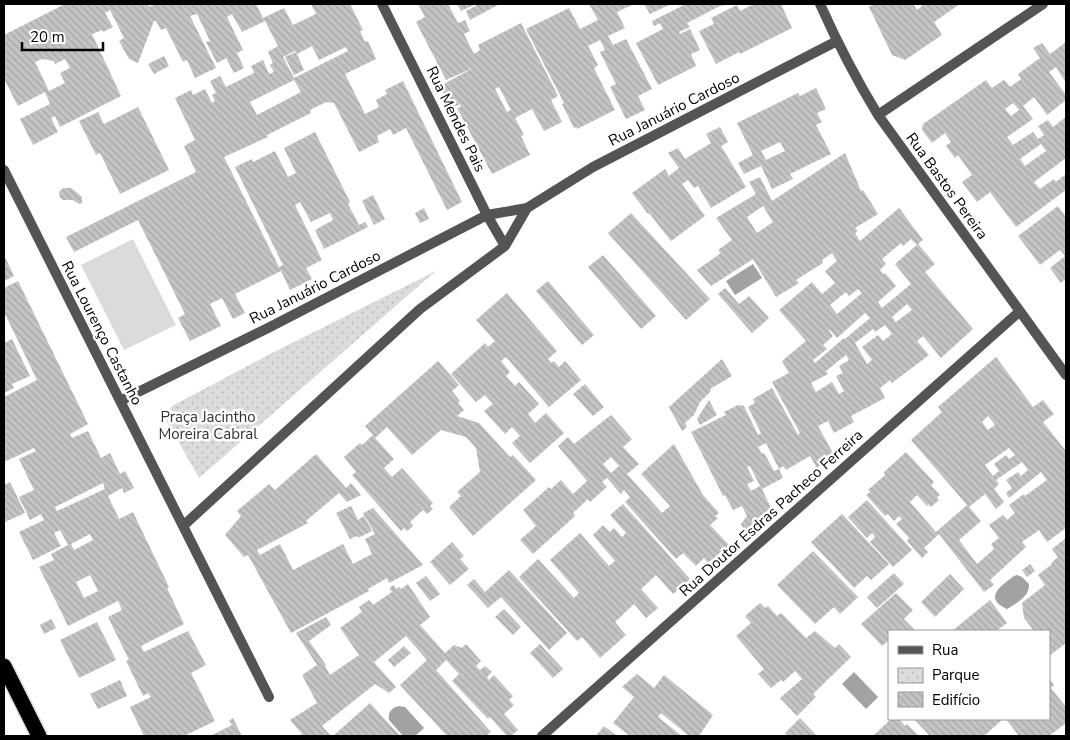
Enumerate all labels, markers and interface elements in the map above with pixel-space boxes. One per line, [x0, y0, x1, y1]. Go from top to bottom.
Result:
scale bar [22, 20, 104, 52]
text: 20 m [30, 27, 65, 47]
street label: Rua Mendes Pais [422, 63, 490, 175]
street label: Rua Januário Cardoso [605, 67, 743, 151]
street label: Rua Bastos Pereira [902, 129, 992, 243]
street label: Rua Januário Cardoso [246, 245, 384, 329]
street label: Rua Lourenço Castanho [57, 257, 147, 409]
park label: Praça Jacintho Moreira Cabral [158, 407, 258, 444]
street label: Rua Doutor Esdras Pacheco Ferreira [675, 425, 867, 601]
legend [888, 630, 1050, 720]
text: Rua [932, 640, 958, 660]
text: Parque [932, 665, 980, 685]
text: Edifício [932, 690, 980, 710]

